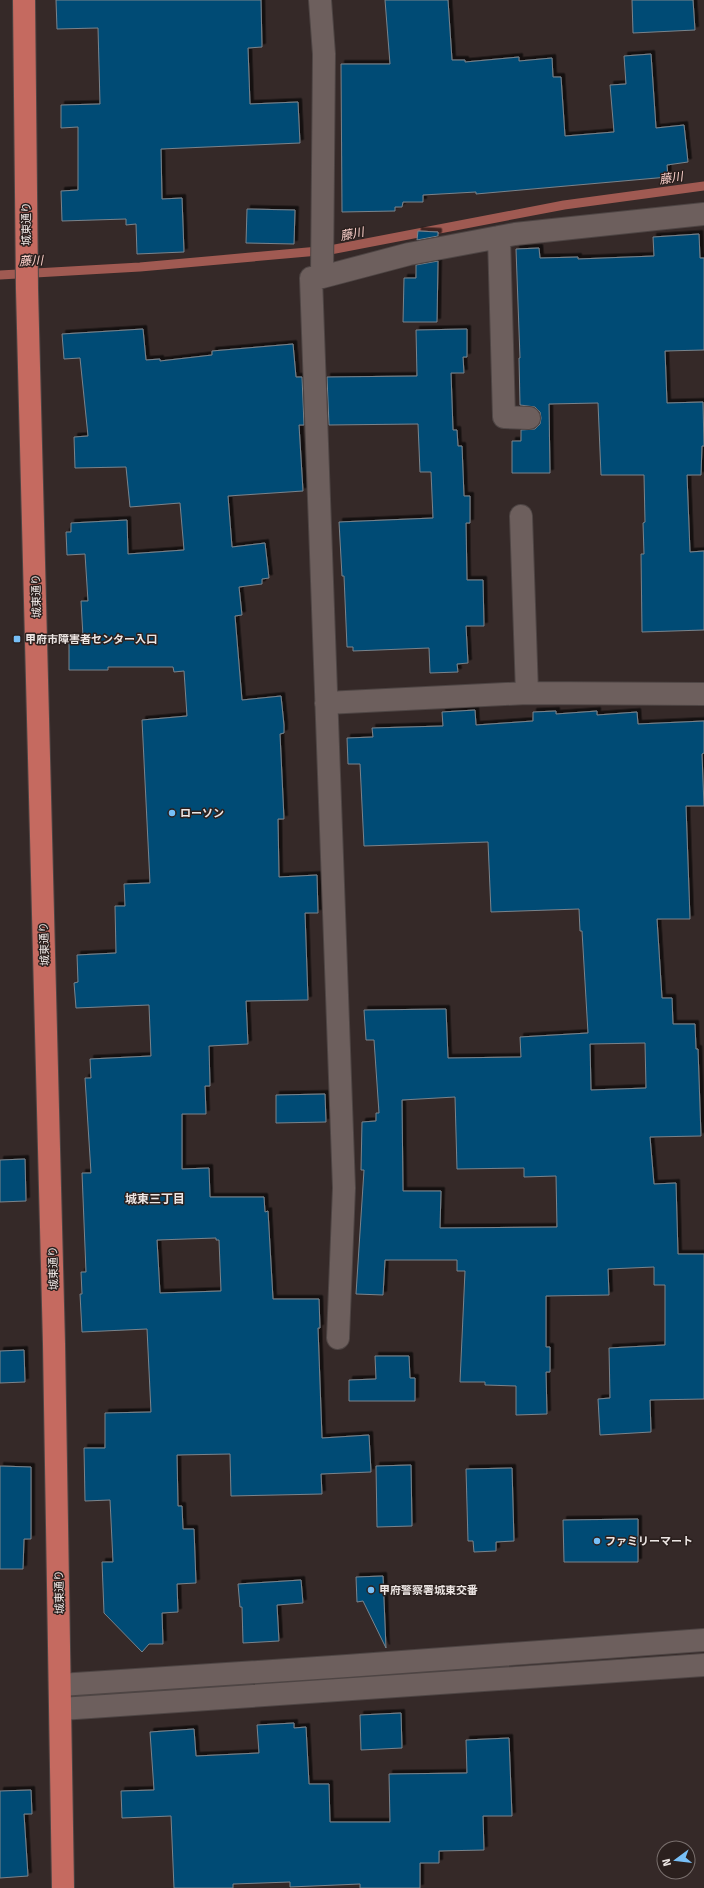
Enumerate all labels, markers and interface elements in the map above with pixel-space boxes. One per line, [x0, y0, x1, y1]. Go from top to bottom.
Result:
water label: 藤川 [658, 169, 686, 187]
street label: 城東通り [20, 202, 33, 246]
water label: 藤川 [339, 224, 367, 243]
water label: 藤川 [19, 253, 45, 269]
street label: 城東通り [30, 574, 43, 618]
place label: 甲府市障害者センター入口 [25, 633, 157, 646]
marker: 甲府市障害者センター入口 [12, 634, 22, 644]
place label: ローソン [180, 807, 224, 820]
marker: ローソン [167, 808, 177, 818]
street label: 城東通り [37, 922, 52, 966]
district label: 城東三丁目 [125, 1192, 185, 1206]
street label: 城東通り [47, 1246, 60, 1290]
place label: ファミリーマート [605, 1535, 693, 1548]
marker: ファミリーマート [592, 1536, 602, 1546]
street label: 城東通り [53, 1570, 66, 1614]
place label: 甲府警察署城東交番 [379, 1584, 478, 1597]
marker: 甲府警察署城東交番 [366, 1585, 376, 1595]
north arrow [656, 1840, 696, 1880]
text: N [660, 1857, 674, 1868]

